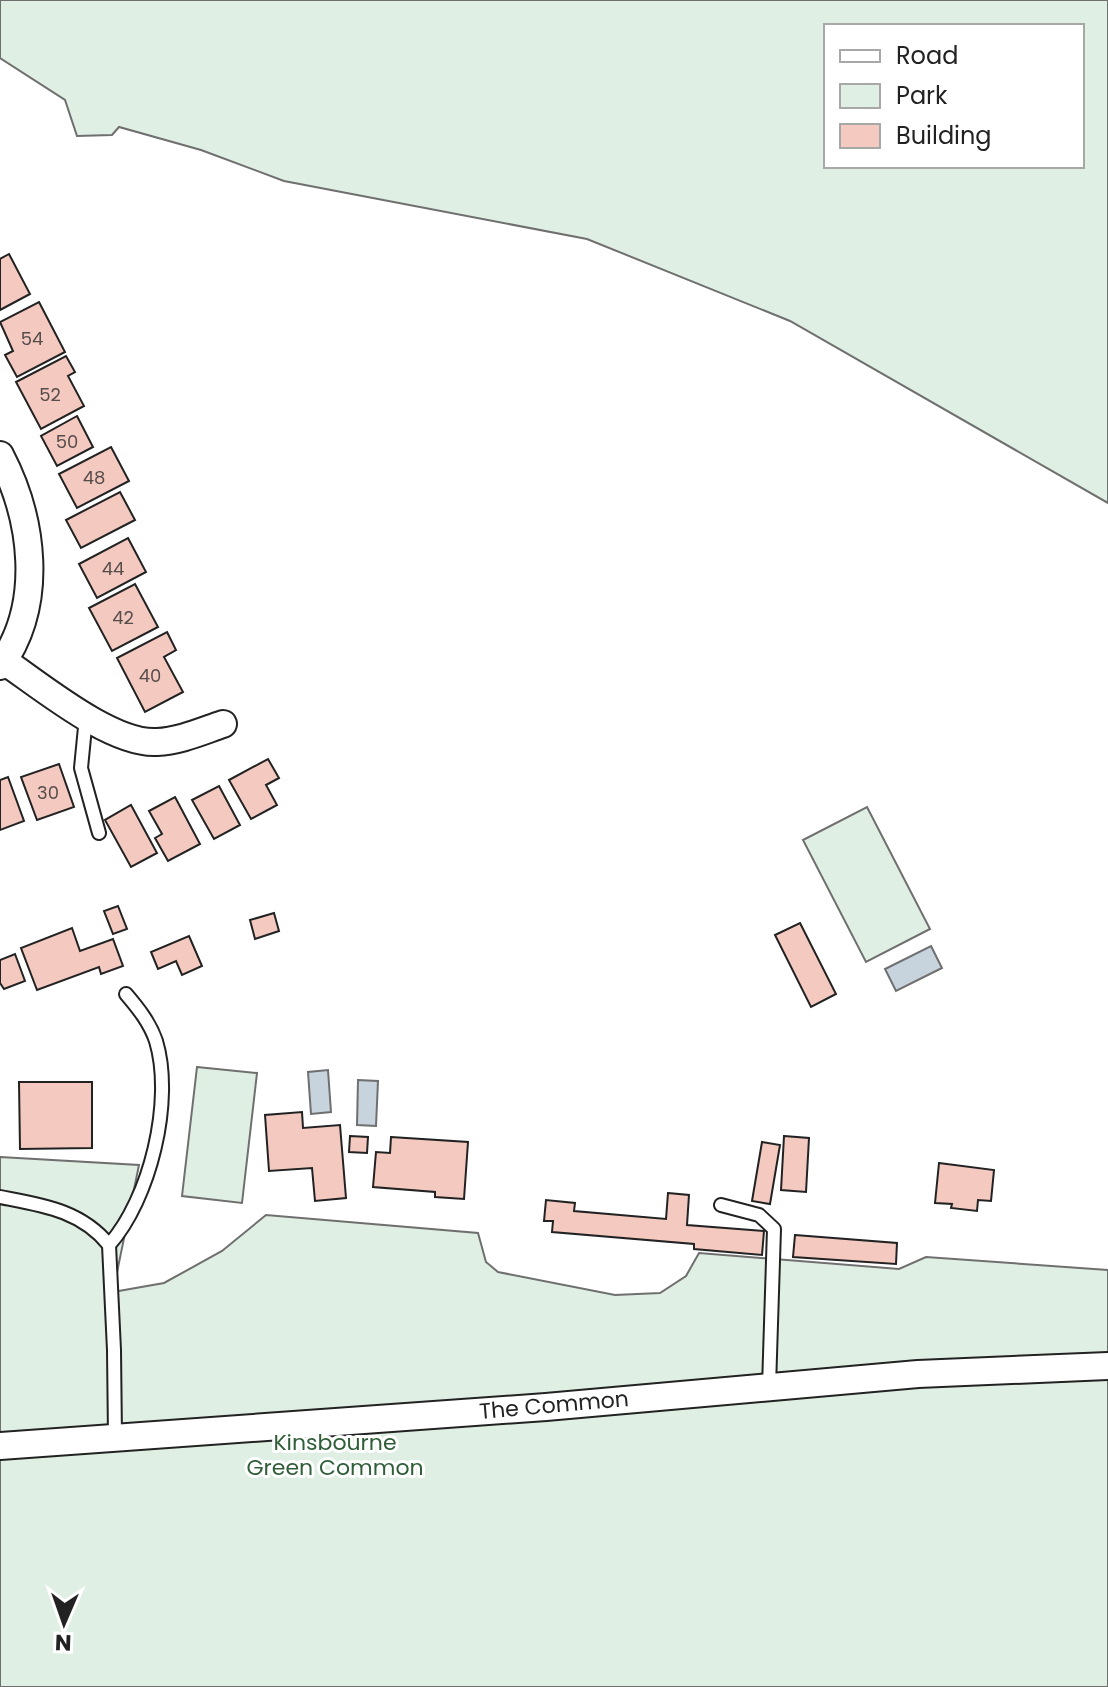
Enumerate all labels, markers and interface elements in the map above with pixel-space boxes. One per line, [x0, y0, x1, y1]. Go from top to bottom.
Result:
legend [824, 24, 1084, 168]
text: Road [896, 39, 958, 72]
text: Park [896, 79, 948, 112]
text: Building [896, 119, 992, 152]
house number: 54 [21, 326, 43, 351]
house number: 52 [39, 382, 61, 407]
house number: 50 [56, 429, 78, 454]
house number: 48 [83, 465, 105, 490]
house number: 44 [102, 556, 124, 581]
house number: 42 [112, 605, 134, 630]
house number: 40 [139, 663, 161, 688]
house number: 30 [37, 780, 59, 805]
street label: The Common [478, 1383, 630, 1427]
park label: Kinsbourne Green Common [246, 1427, 424, 1483]
north arrow [24, 1583, 104, 1663]
text: N [55, 1627, 72, 1658]

